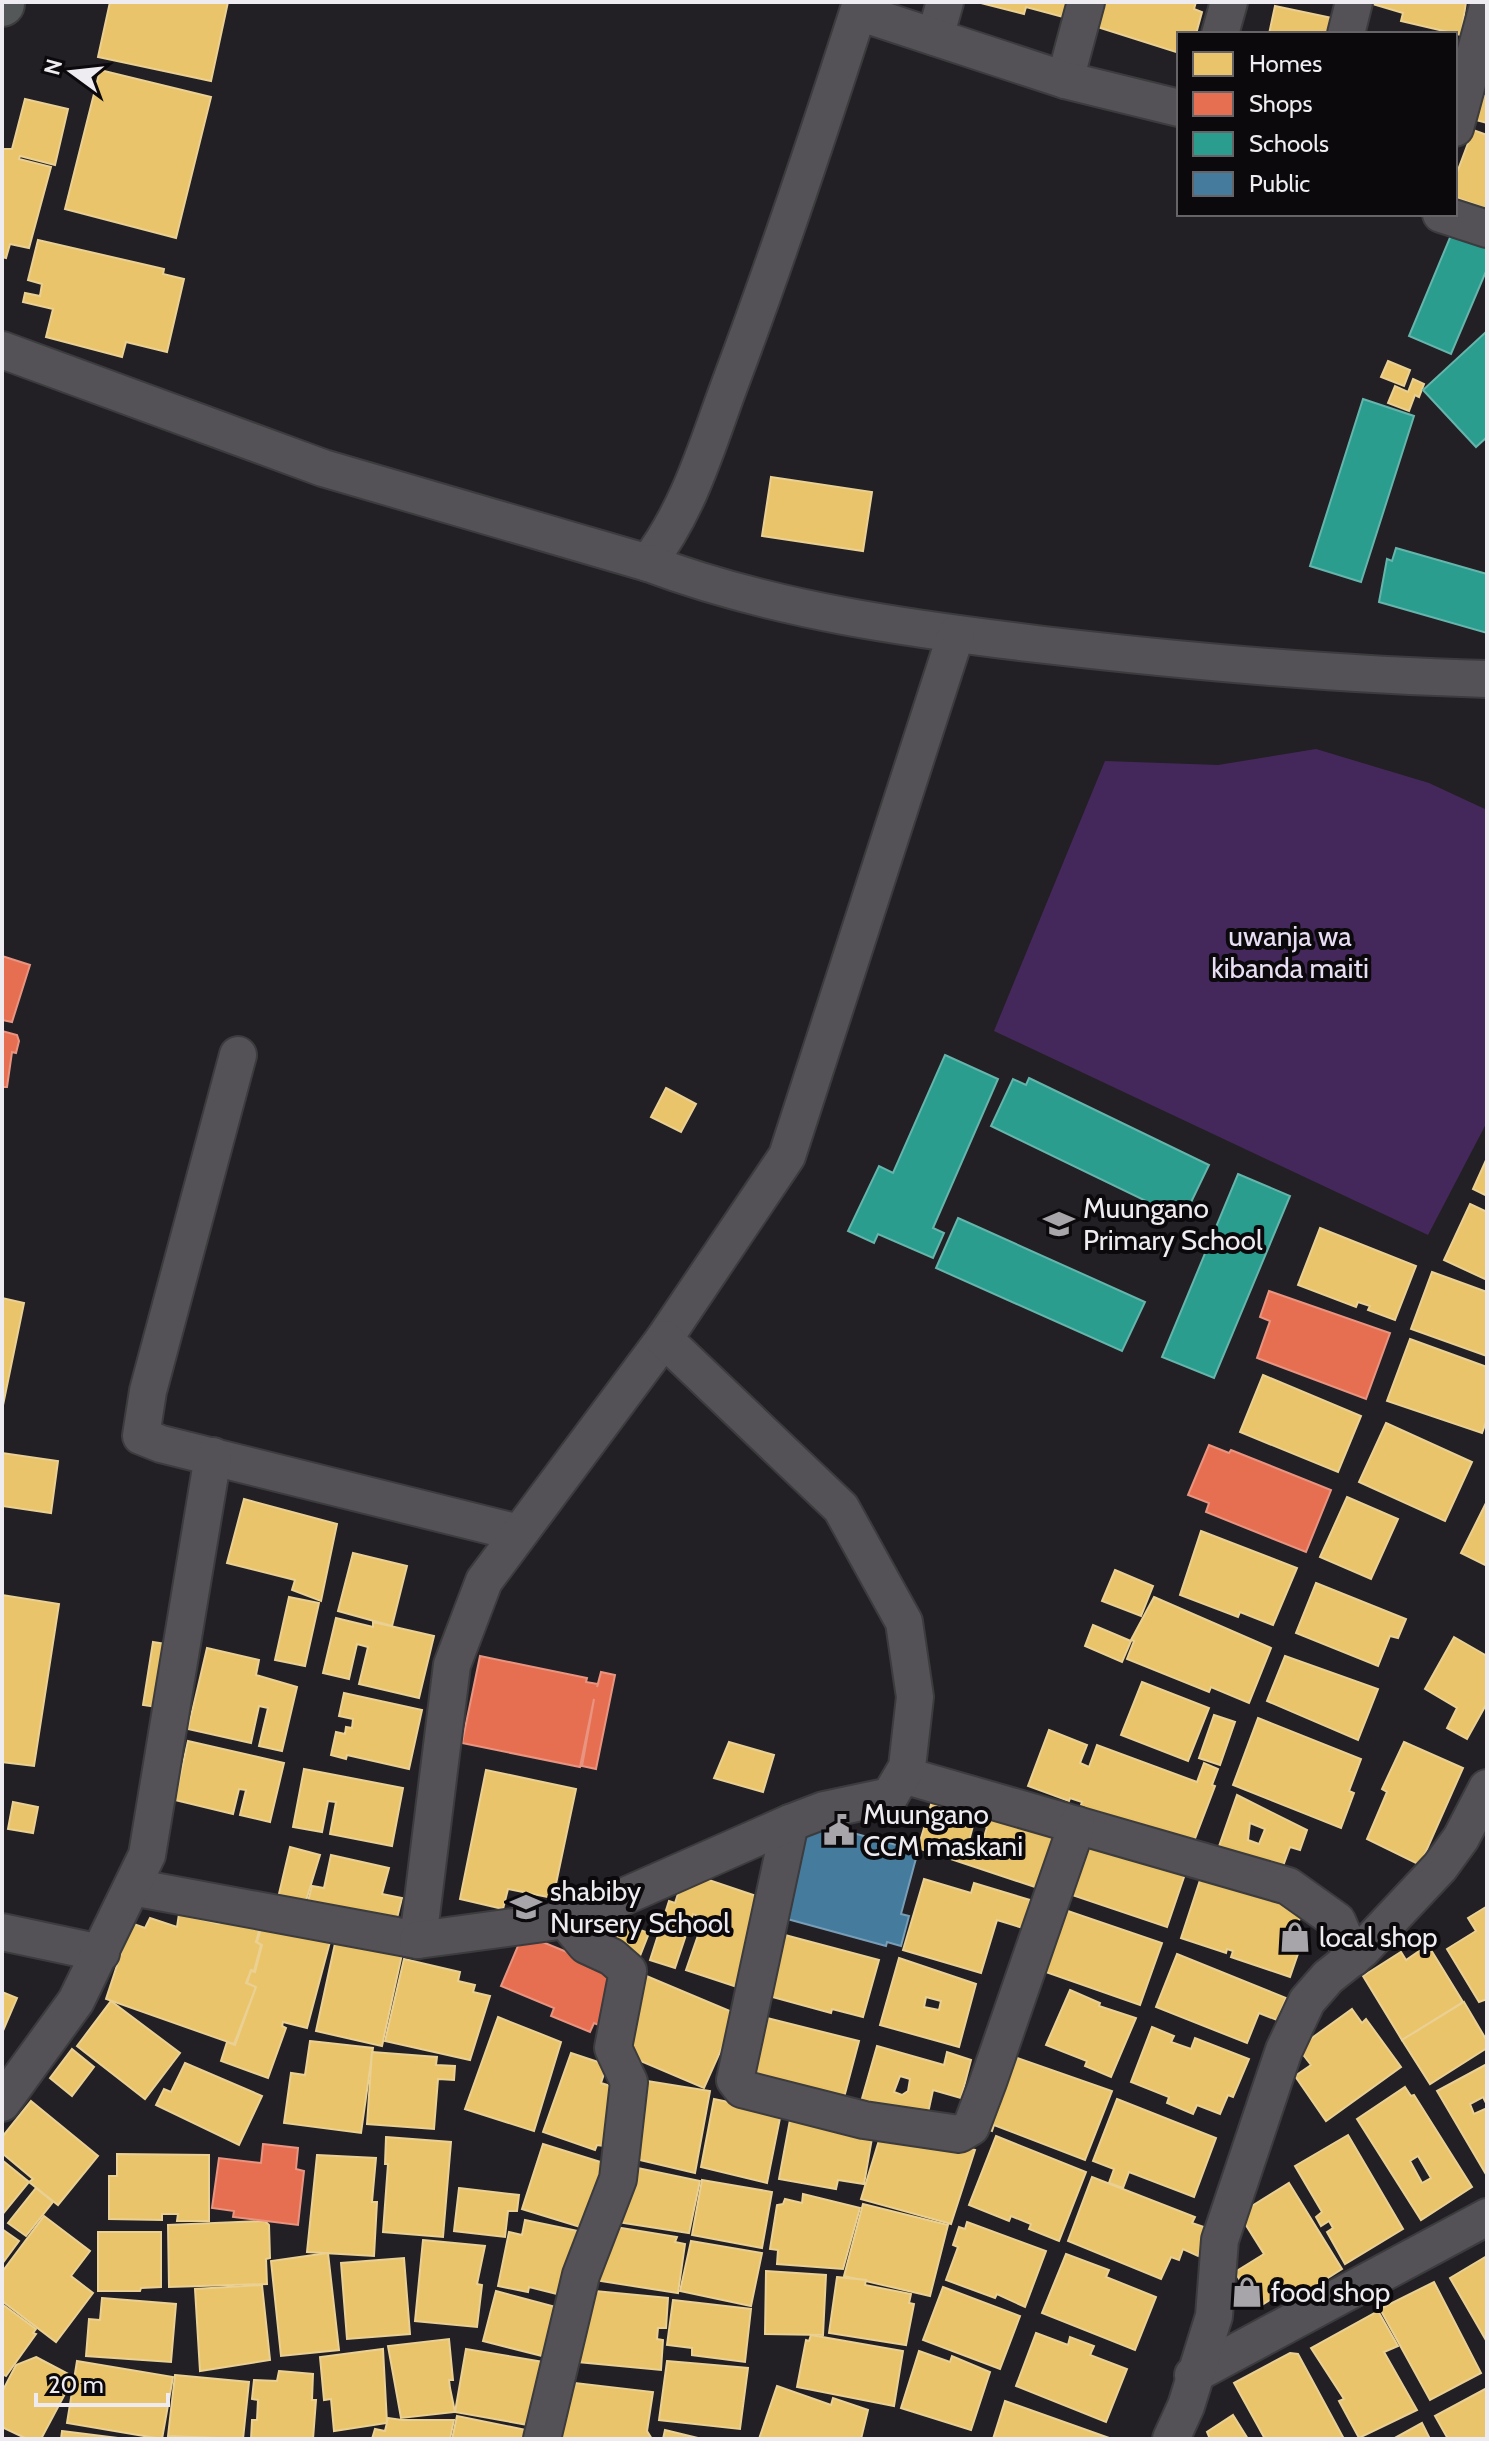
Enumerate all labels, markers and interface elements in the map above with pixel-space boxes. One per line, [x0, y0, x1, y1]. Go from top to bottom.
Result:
north arrow [32, 32, 112, 112]
legend [1177, 32, 1457, 216]
text: Homes [1249, 49, 1322, 78]
text: N [38, 56, 68, 78]
text: Shops [1249, 89, 1312, 118]
text: Schools [1249, 129, 1329, 158]
text: Public [1249, 169, 1310, 198]
park label: uwanja wa kibanda maiti [1211, 919, 1369, 985]
place label: Muungano Primary School [1083, 1191, 1263, 1257]
school or university icon: Muungano Primary School [1042, 1207, 1076, 1241]
place label: Muungano CCM maskani [863, 1797, 1023, 1863]
public building icon: Muungano CCM maskani [822, 1813, 856, 1847]
place label: shabiby Nursery School [550, 1874, 730, 1940]
school or university icon: shabiby Nursery School [509, 1890, 543, 1924]
shop icon: local shop [1278, 1920, 1312, 1954]
place label: local shop [1319, 1920, 1438, 1954]
shop icon: food shop [1230, 2275, 1264, 2309]
place label: food shop [1271, 2275, 1390, 2309]
scale bar [36, 2357, 168, 2407]
text: 20 m [48, 2370, 104, 2399]

